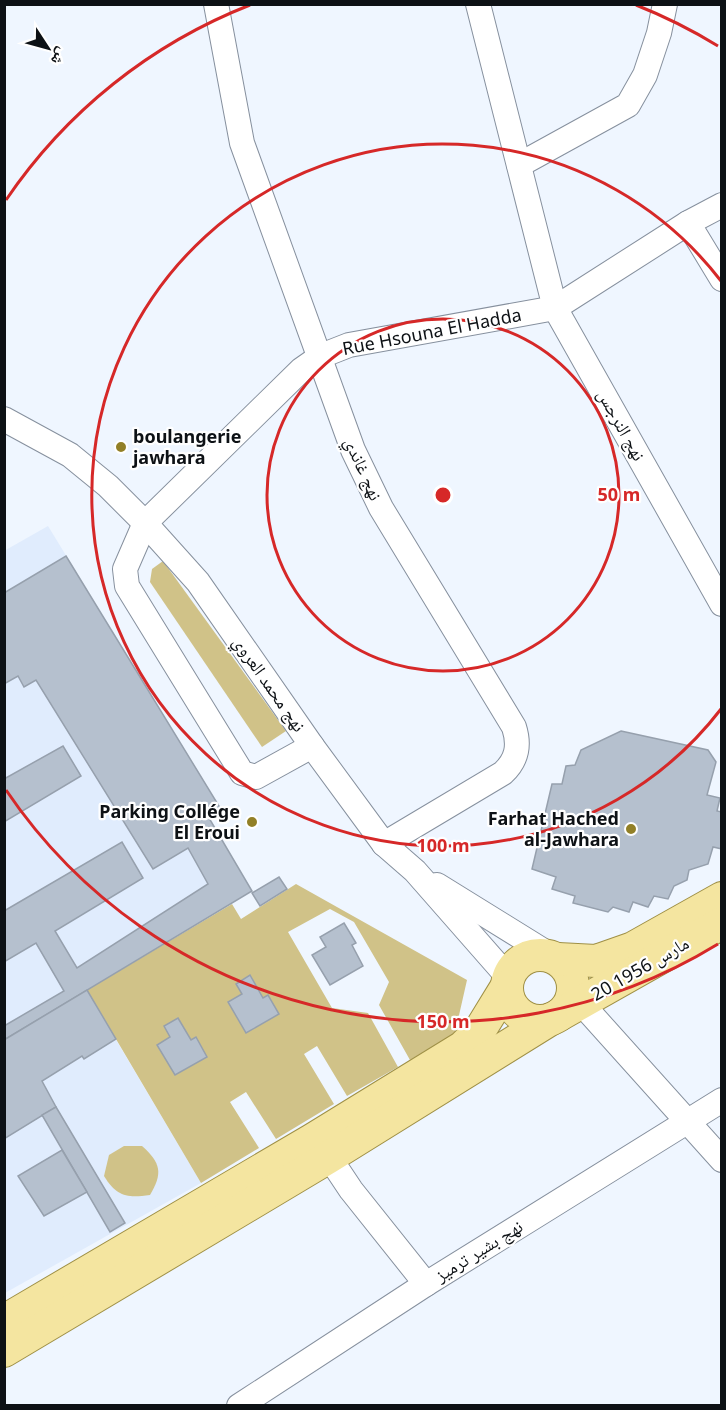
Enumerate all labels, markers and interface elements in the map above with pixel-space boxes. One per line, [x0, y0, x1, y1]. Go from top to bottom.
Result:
north arrow [18, 18, 78, 78]
text: ش [46, 43, 74, 70]
street label: Rue Hsouna El Hadda [340, 302, 523, 360]
street label: نهج النرجس [591, 384, 652, 465]
place label: boulangerie jawhara [132, 424, 241, 469]
street label: نهج غاندي [336, 433, 388, 505]
marker: boulangerie jawhara [114, 440, 128, 454]
text: 50 m [598, 482, 640, 506]
centre of rings [433, 485, 453, 505]
street label: نهج محمد العروي [225, 631, 312, 738]
place label: Parking Collége El Eroui [99, 799, 240, 844]
place label: Farhat Hached al-Jawhara [488, 806, 619, 851]
marker: Parking Collége El Eroui [245, 815, 259, 829]
marker: Farhat Hached al-Jawhara [624, 822, 638, 836]
text: 100 m [416, 833, 470, 857]
street label: 20 مارس 1956 [586, 930, 693, 1006]
text: 150 m [416, 1009, 470, 1033]
street label: نهج بشير ترميز [429, 1214, 527, 1288]

